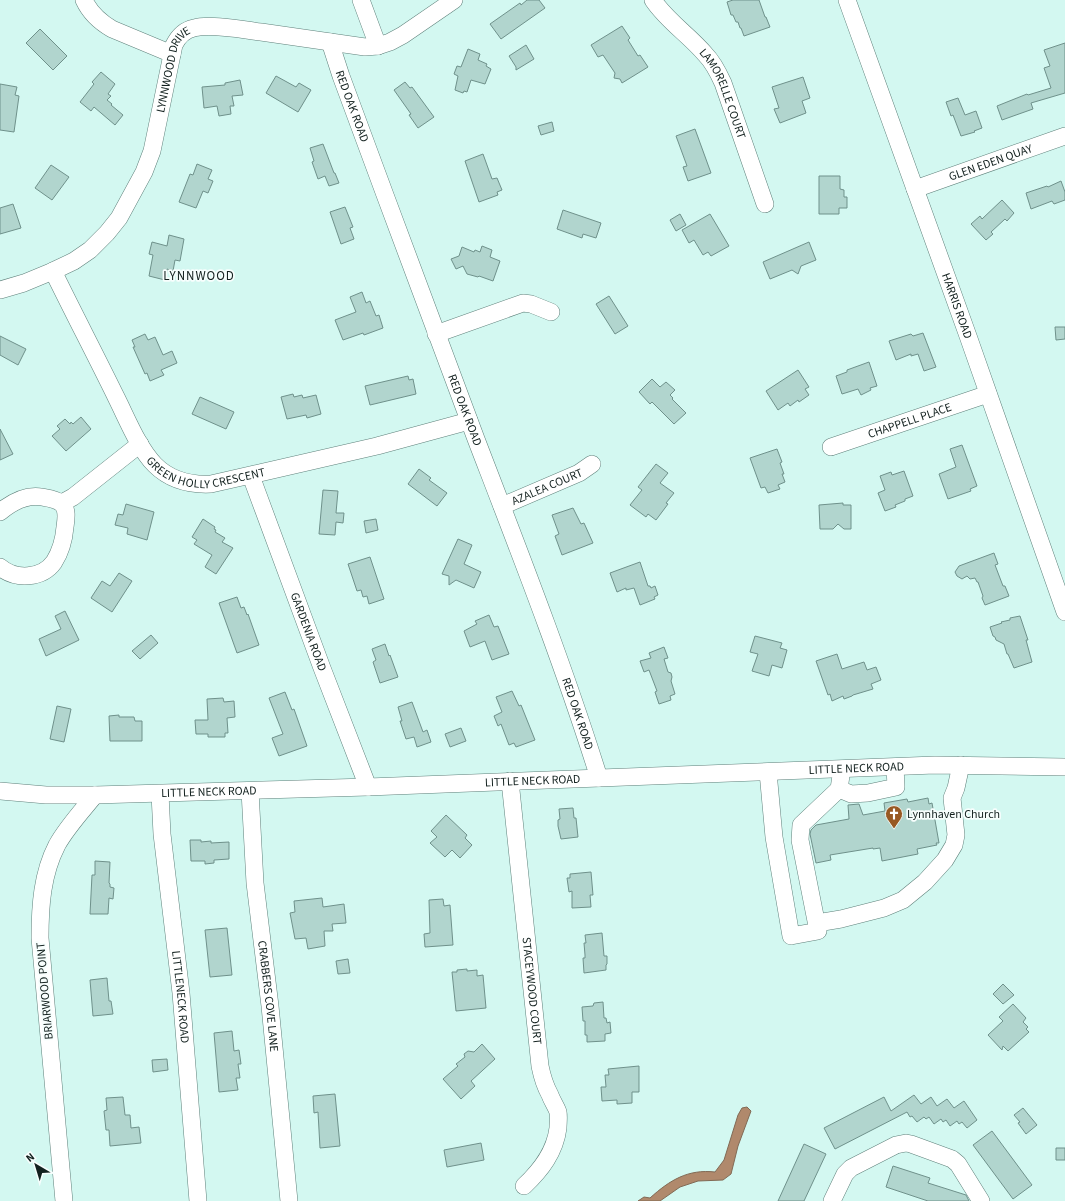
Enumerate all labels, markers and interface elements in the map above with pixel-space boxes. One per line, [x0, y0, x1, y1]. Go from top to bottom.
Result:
street label: LYNNWOOD DRIVE [152, 22, 193, 114]
street label: LAMORELLE COURT [695, 45, 750, 142]
street label: RED OAK ROAD [331, 68, 373, 145]
street label: GLEN EDEN QUAY [946, 140, 1035, 185]
district label: LYNNWOOD [163, 267, 235, 285]
street label: HARRIS ROAD [937, 271, 977, 341]
street label: RED OAK ROAD [444, 372, 486, 448]
street label: CHAPPELL PLACE [865, 398, 954, 442]
street label: GREEN HOLLY CRESCENT [142, 453, 267, 493]
street label: AZALEA COURT [509, 464, 586, 509]
street label: GARDENIA ROAD [286, 590, 331, 674]
street label: RED OAK ROAD [558, 675, 598, 752]
street label: LITTLE NECK ROAD [808, 758, 904, 778]
street label: LITTLE NECK ROAD [485, 770, 581, 791]
street label: LITTLE NECK ROAD [161, 782, 257, 802]
church icon: Lynnhaven Church [884, 804, 904, 829]
place label: Lynnhaven Church [907, 806, 1000, 823]
street label: STACEYWOOD COURT [518, 936, 546, 1046]
street label: CRABBERS COVE LANE [254, 939, 283, 1053]
street label: BRIARWOOD POINT [32, 941, 58, 1040]
street label: LITTLENECK ROAD [167, 950, 194, 1044]
north arrow [16, 1145, 56, 1185]
text: N [23, 1149, 38, 1166]

